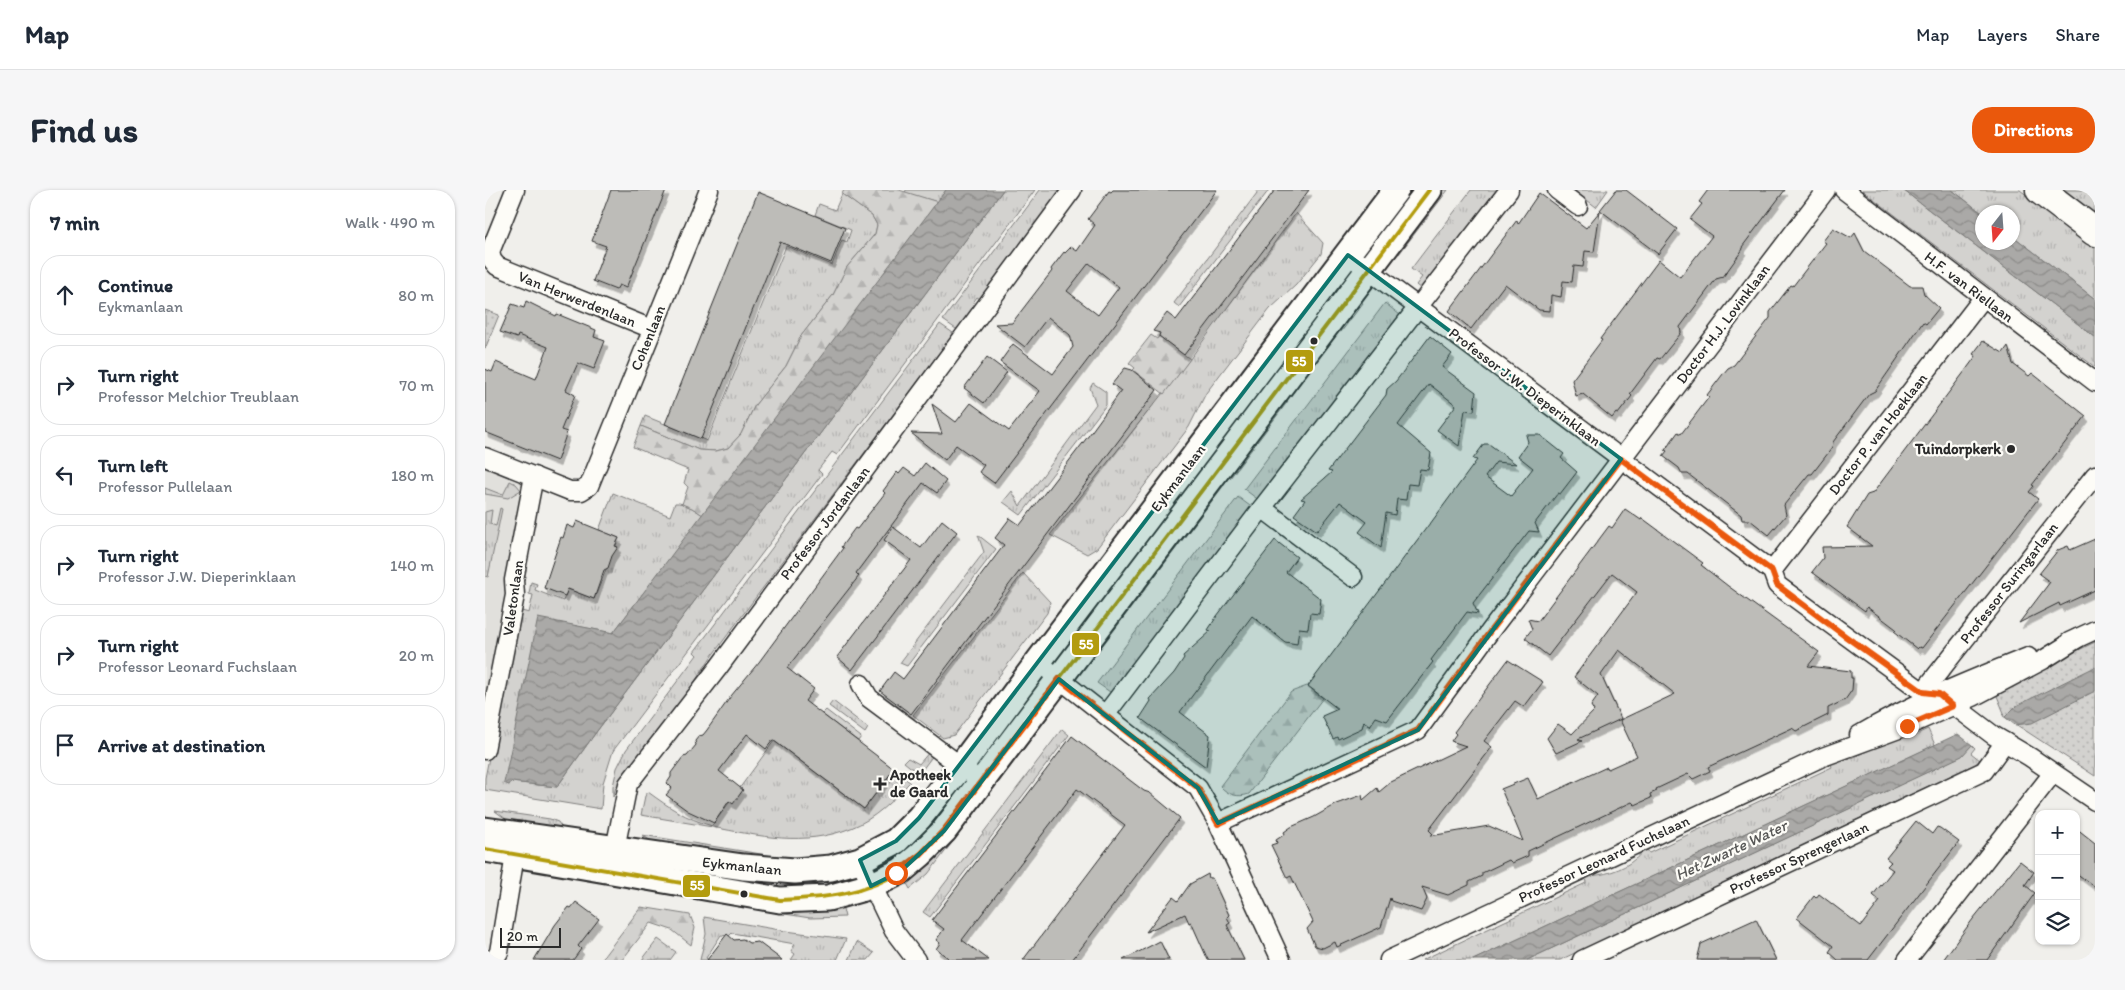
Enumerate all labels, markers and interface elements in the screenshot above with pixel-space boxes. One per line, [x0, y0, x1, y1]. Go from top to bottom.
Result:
text: Map [25, 20, 69, 49]
text: Map [1916, 24, 1949, 46]
text: Layers [1977, 24, 2027, 46]
text: Share [2055, 24, 2100, 46]
button: Directions [1972, 107, 2095, 153]
text: Find us [30, 109, 138, 151]
north arrow [1975, 205, 2020, 250]
text: 7 min [50, 210, 99, 235]
text: Walk · 490 m [345, 213, 435, 232]
street label: H.F. van Riellaan [1921, 248, 2017, 326]
street label: Doctor H.J. Lovinklaan [1672, 261, 1774, 387]
street label: Van Herwerdenlaan [515, 267, 639, 331]
text: Continue [98, 274, 173, 297]
icon: ahead [51, 281, 79, 309]
text: 80 m [398, 286, 434, 305]
text: Eykmanlaan [98, 297, 183, 316]
street label: Cohenlaan [627, 302, 669, 373]
street label: Professor J.W. Dieperinklaan [1445, 324, 1605, 450]
unlabelled marker [1309, 336, 1319, 346]
line badge: 55 [1285, 349, 1314, 373]
text: 55 [1292, 353, 1307, 370]
text: Turn right [98, 364, 179, 387]
street label: Doctor P. van Hoeklaan [1825, 370, 1931, 498]
icon: right [51, 371, 79, 399]
text: 70 m [399, 376, 434, 395]
text: Professor Melchior Treublaan [98, 387, 299, 406]
street label: Eykmanlaan [1147, 440, 1209, 515]
place label: Tuindorpkerk [1914, 440, 2001, 459]
marker: Tuindorpkerk [2005, 443, 2017, 455]
text: Turn left [98, 454, 168, 477]
icon: left [51, 461, 79, 489]
street label: Professor Jordanlaan [776, 462, 874, 583]
text: 180 m [391, 466, 434, 485]
text: Professor Pullelaan [98, 477, 232, 496]
street label: Professor Suringarlaan [1956, 519, 2062, 647]
text: Turn right [98, 544, 179, 567]
icon: right [51, 551, 79, 579]
text: 140 m [390, 556, 434, 575]
street label: Valetonlaan [499, 559, 527, 637]
text: Professor J.W. Dieperinklaan [98, 567, 296, 586]
line badge: 55 [1071, 632, 1100, 656]
text: Turn right [98, 634, 179, 657]
text: 55 [1079, 636, 1094, 653]
icon: right [51, 641, 79, 669]
text: 20 m [399, 646, 434, 665]
text: Professor Leonard Fuchslaan [98, 657, 297, 676]
route end [1896, 715, 1919, 738]
icon: arrive [51, 731, 79, 759]
text: Arrive at destination [98, 734, 265, 757]
place label: Apotheek de Gaard [889, 766, 951, 801]
marker: Apotheek de Gaard [874, 778, 886, 790]
map controls [2035, 810, 2080, 945]
button: + [2035, 810, 2080, 855]
street label: Professor Leonard Fuchslaan [1516, 811, 1693, 907]
water label: Het Zwarte Water [1672, 815, 1791, 884]
street label: Professor Sprengerlaan [1726, 818, 1872, 898]
street label: Eykmanlaan [701, 853, 783, 879]
button: − [2035, 855, 2080, 900]
route start [885, 862, 908, 885]
line badge: 55 [682, 874, 711, 898]
text: 55 [690, 877, 705, 894]
unlabelled marker [739, 889, 749, 899]
button: layers [2035, 900, 2080, 945]
scale bar [500, 925, 561, 948]
text: 20 m [507, 928, 538, 945]

